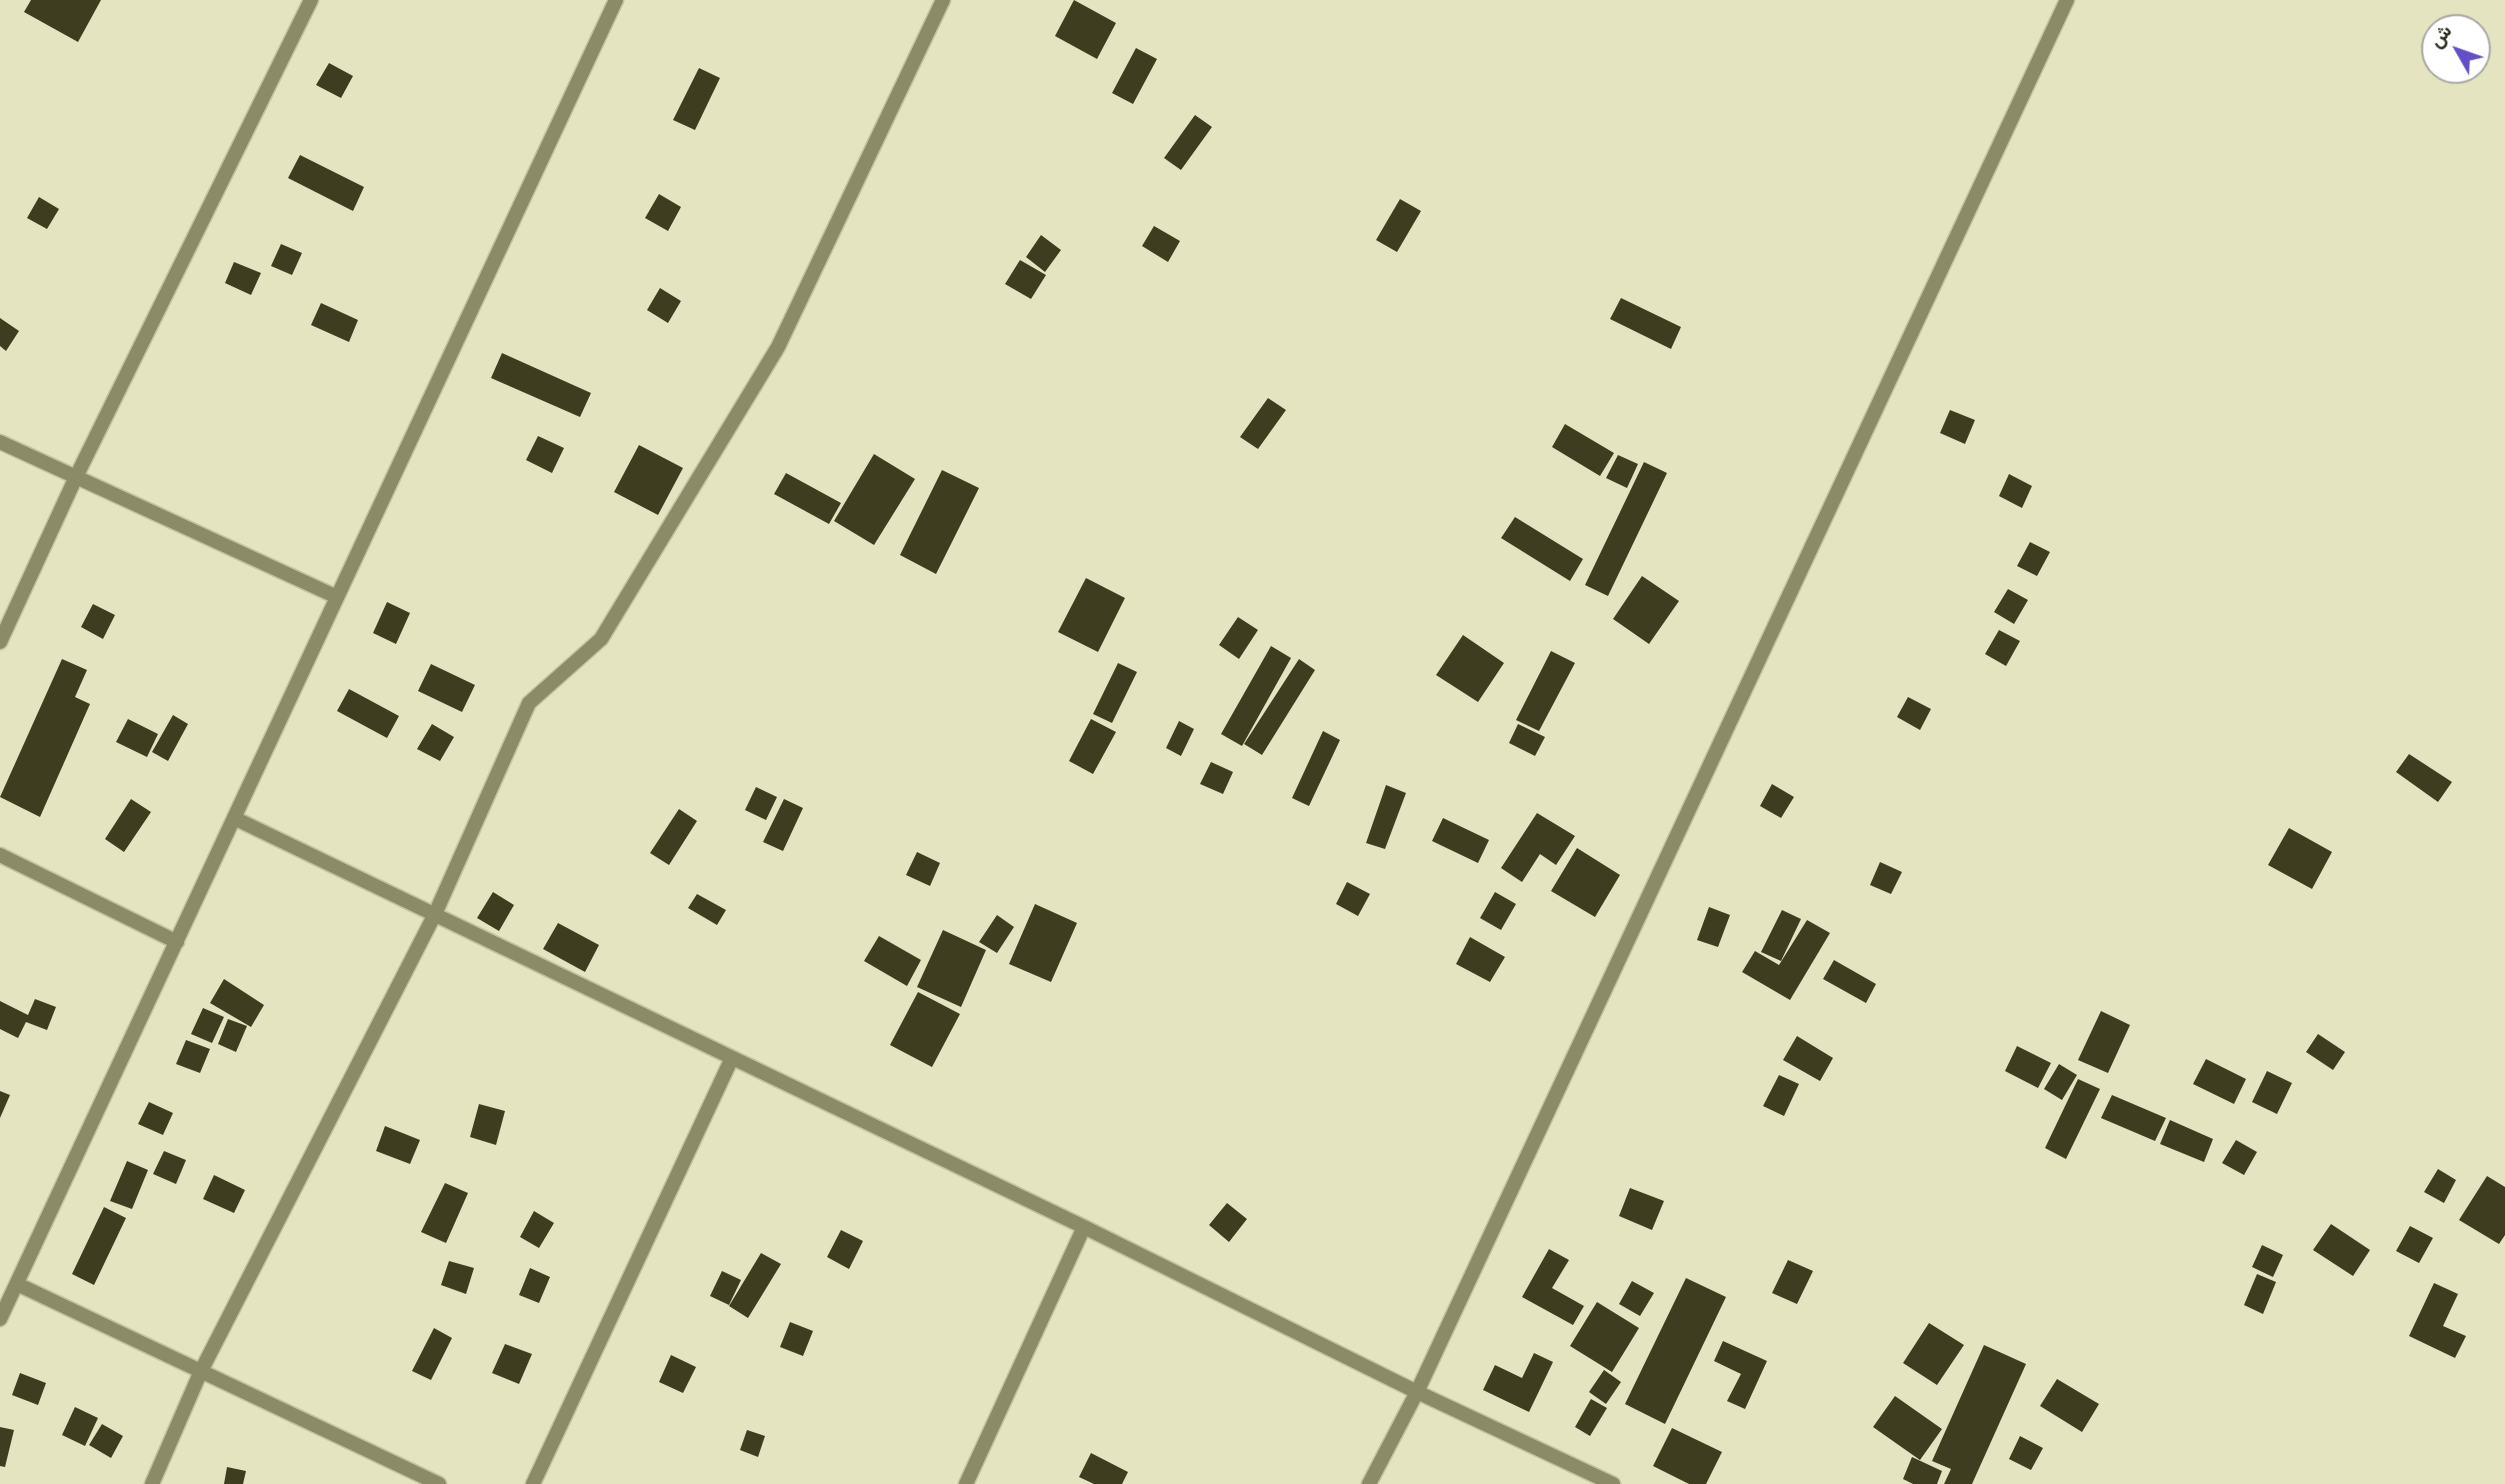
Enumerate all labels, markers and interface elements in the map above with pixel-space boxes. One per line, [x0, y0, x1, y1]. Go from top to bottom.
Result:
north arrow [2421, 14, 2491, 84]
text: ش [2426, 22, 2456, 51]

